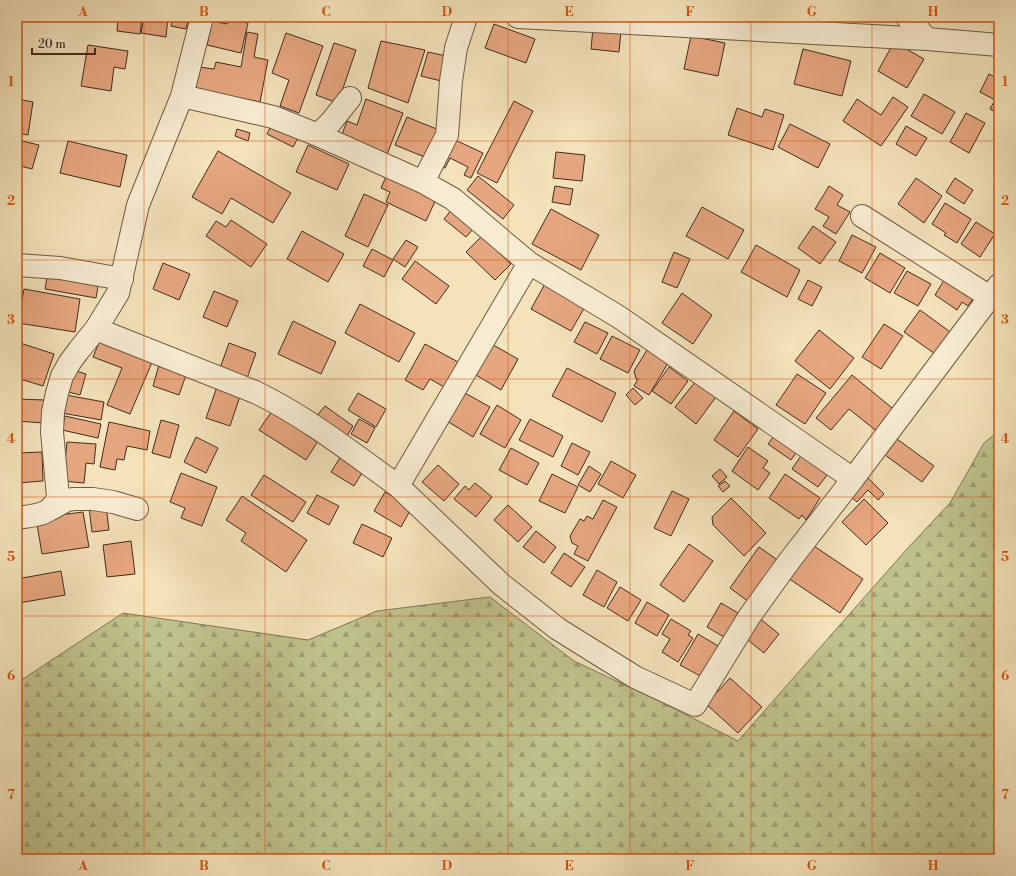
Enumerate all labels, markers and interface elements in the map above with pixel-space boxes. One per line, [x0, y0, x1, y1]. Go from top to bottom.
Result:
text: A [77, 4, 88, 20]
text: B [199, 4, 209, 20]
text: C [321, 4, 331, 20]
text: D [442, 4, 452, 20]
text: E [564, 4, 574, 20]
text: F [685, 4, 695, 20]
text: G [807, 4, 818, 20]
text: H [928, 4, 939, 20]
scale bar [32, 30, 95, 56]
text: 20 m [38, 37, 66, 52]
text: 1 [8, 74, 15, 90]
text: 1 [1002, 74, 1009, 90]
text: 2 [7, 193, 15, 209]
text: 2 [1001, 193, 1009, 209]
text: 3 [7, 312, 15, 328]
text: 3 [1001, 312, 1009, 328]
text: 4 [7, 431, 16, 447]
text: 4 [1001, 431, 1010, 447]
text: 5 [7, 549, 15, 565]
text: 5 [1001, 549, 1009, 565]
text: 6 [7, 668, 15, 684]
text: 6 [1001, 668, 1009, 684]
text: 7 [7, 787, 15, 803]
text: 7 [1001, 787, 1009, 803]
text: A [77, 858, 88, 874]
text: B [199, 858, 209, 874]
text: C [321, 858, 331, 874]
text: D [442, 858, 452, 874]
text: E [564, 858, 574, 874]
text: F [685, 858, 695, 874]
text: G [807, 858, 818, 874]
text: H [928, 858, 939, 874]

